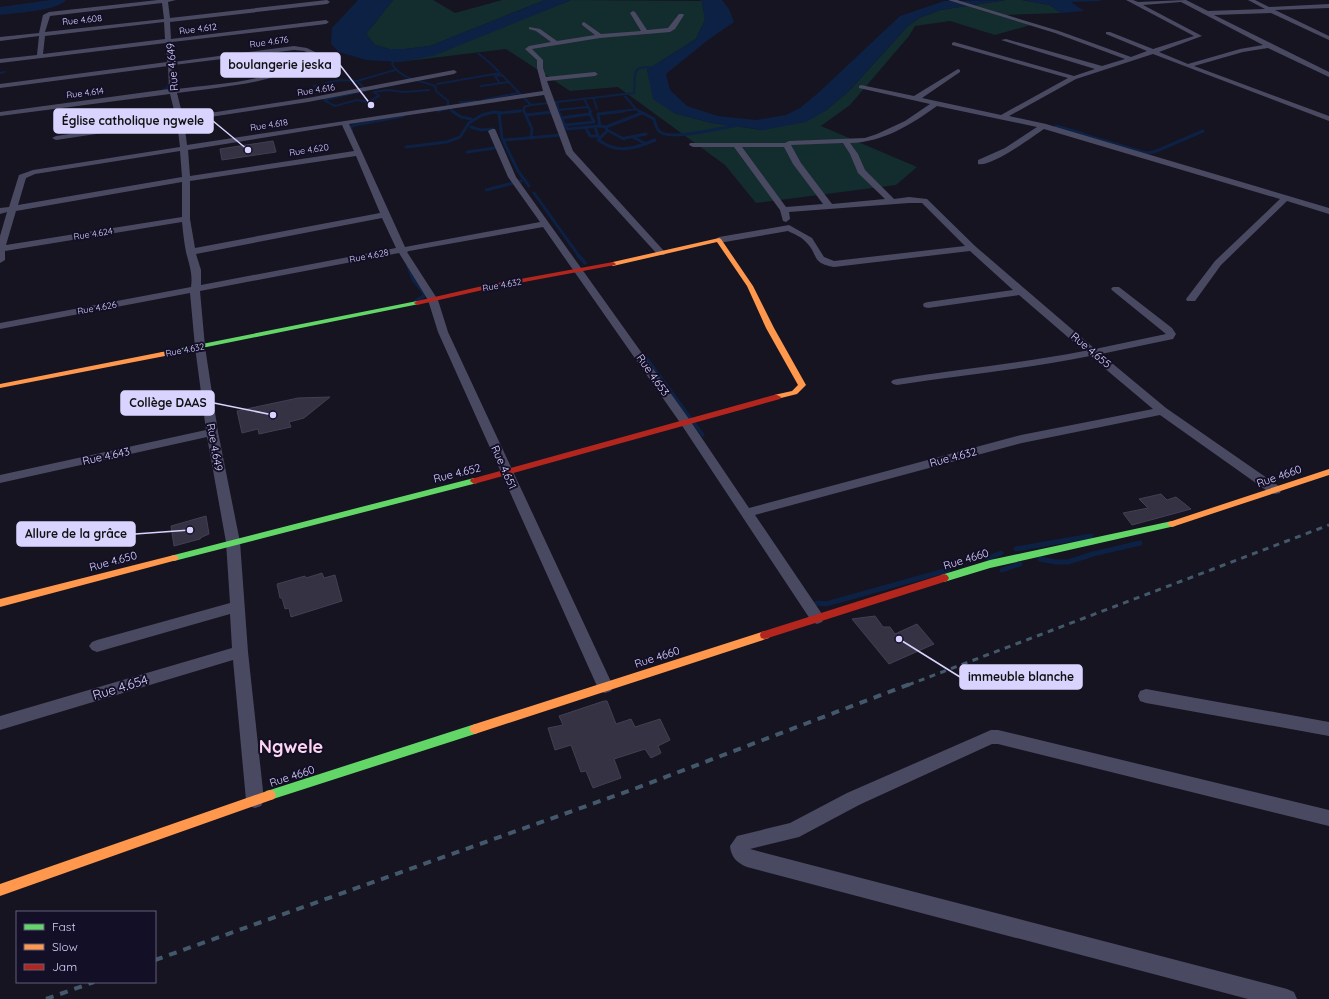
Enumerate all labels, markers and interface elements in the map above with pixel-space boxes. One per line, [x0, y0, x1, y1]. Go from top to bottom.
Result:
street label: Rue 4.608 [61, 12, 103, 27]
street label: Rue 4.612 [178, 21, 218, 36]
street label: Rue 4.676 [249, 33, 289, 50]
street label: Rue 4.649 [163, 42, 181, 92]
callout: boulangerie jeska [221, 53, 340, 77]
text: boulangerie jeska [228, 57, 332, 72]
street label: Rue 4.616 [296, 81, 336, 98]
street label: Rue 4.614 [66, 85, 105, 100]
callout: Église catholique ngwele [54, 109, 213, 133]
text: Église catholique ngwele [62, 113, 204, 128]
street label: Rue 4.618 [249, 116, 289, 133]
street label: Rue 4.620 [288, 141, 330, 158]
street label: Rue 4.624 [73, 225, 113, 242]
street label: Rue 4.628 [348, 246, 390, 265]
street label: Rue 4.632 [481, 276, 522, 293]
street label: Rue 4.626 [76, 299, 118, 316]
street label: Rue 4.655 [1068, 329, 1114, 371]
street label: Rue 4.632 [164, 340, 205, 359]
street label: Rue 4.653 [633, 351, 673, 399]
callout: Collège DAAS [121, 391, 214, 415]
text: Collège DAAS [129, 395, 207, 410]
street label: Rue 4.649 [204, 422, 226, 472]
street label: Rue 4.651 [488, 443, 520, 491]
street label: Rue 4.643 [81, 444, 131, 468]
street label: Rue 4.632 [928, 444, 978, 470]
street label: Rue 4.652 [432, 460, 482, 486]
street label: Rue 4660 [1255, 462, 1303, 490]
callout: Allure de la grâce [17, 522, 135, 546]
text: Allure de la grâce [25, 526, 127, 541]
street label: Rue 4660 [942, 545, 990, 573]
street label: Rue 4.650 [88, 548, 138, 574]
street label: Rue 4660 [633, 643, 681, 671]
callout: immeuble blanche [960, 665, 1082, 689]
text: immeuble blanche [968, 669, 1074, 684]
street label: Rue 4.654 [90, 671, 150, 703]
district label: Ngwele [259, 735, 323, 758]
street label: Rue 4660 [268, 762, 316, 790]
legend [16, 911, 156, 983]
text: Fast [52, 919, 76, 934]
text: Slow [52, 939, 78, 954]
text: Jam [52, 959, 77, 974]

